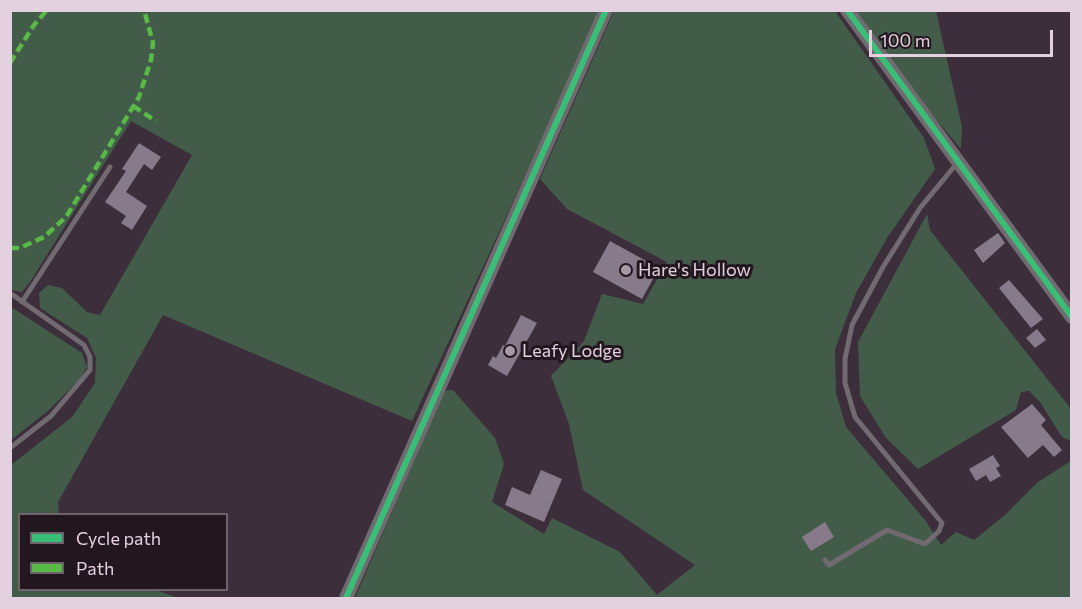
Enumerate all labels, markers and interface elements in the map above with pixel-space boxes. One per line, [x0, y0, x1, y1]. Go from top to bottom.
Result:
scale bar [872, 18, 1056, 56]
text: 100 m [880, 29, 930, 51]
place label: Hare's Hollow [638, 259, 751, 281]
marker: Hare's Hollow [619, 263, 633, 277]
place label: Leafy Lodge [522, 340, 622, 362]
marker: Leafy Lodge [503, 344, 517, 358]
legend [18, 513, 228, 591]
text: Cycle path [76, 527, 161, 549]
text: Path [76, 557, 114, 579]

